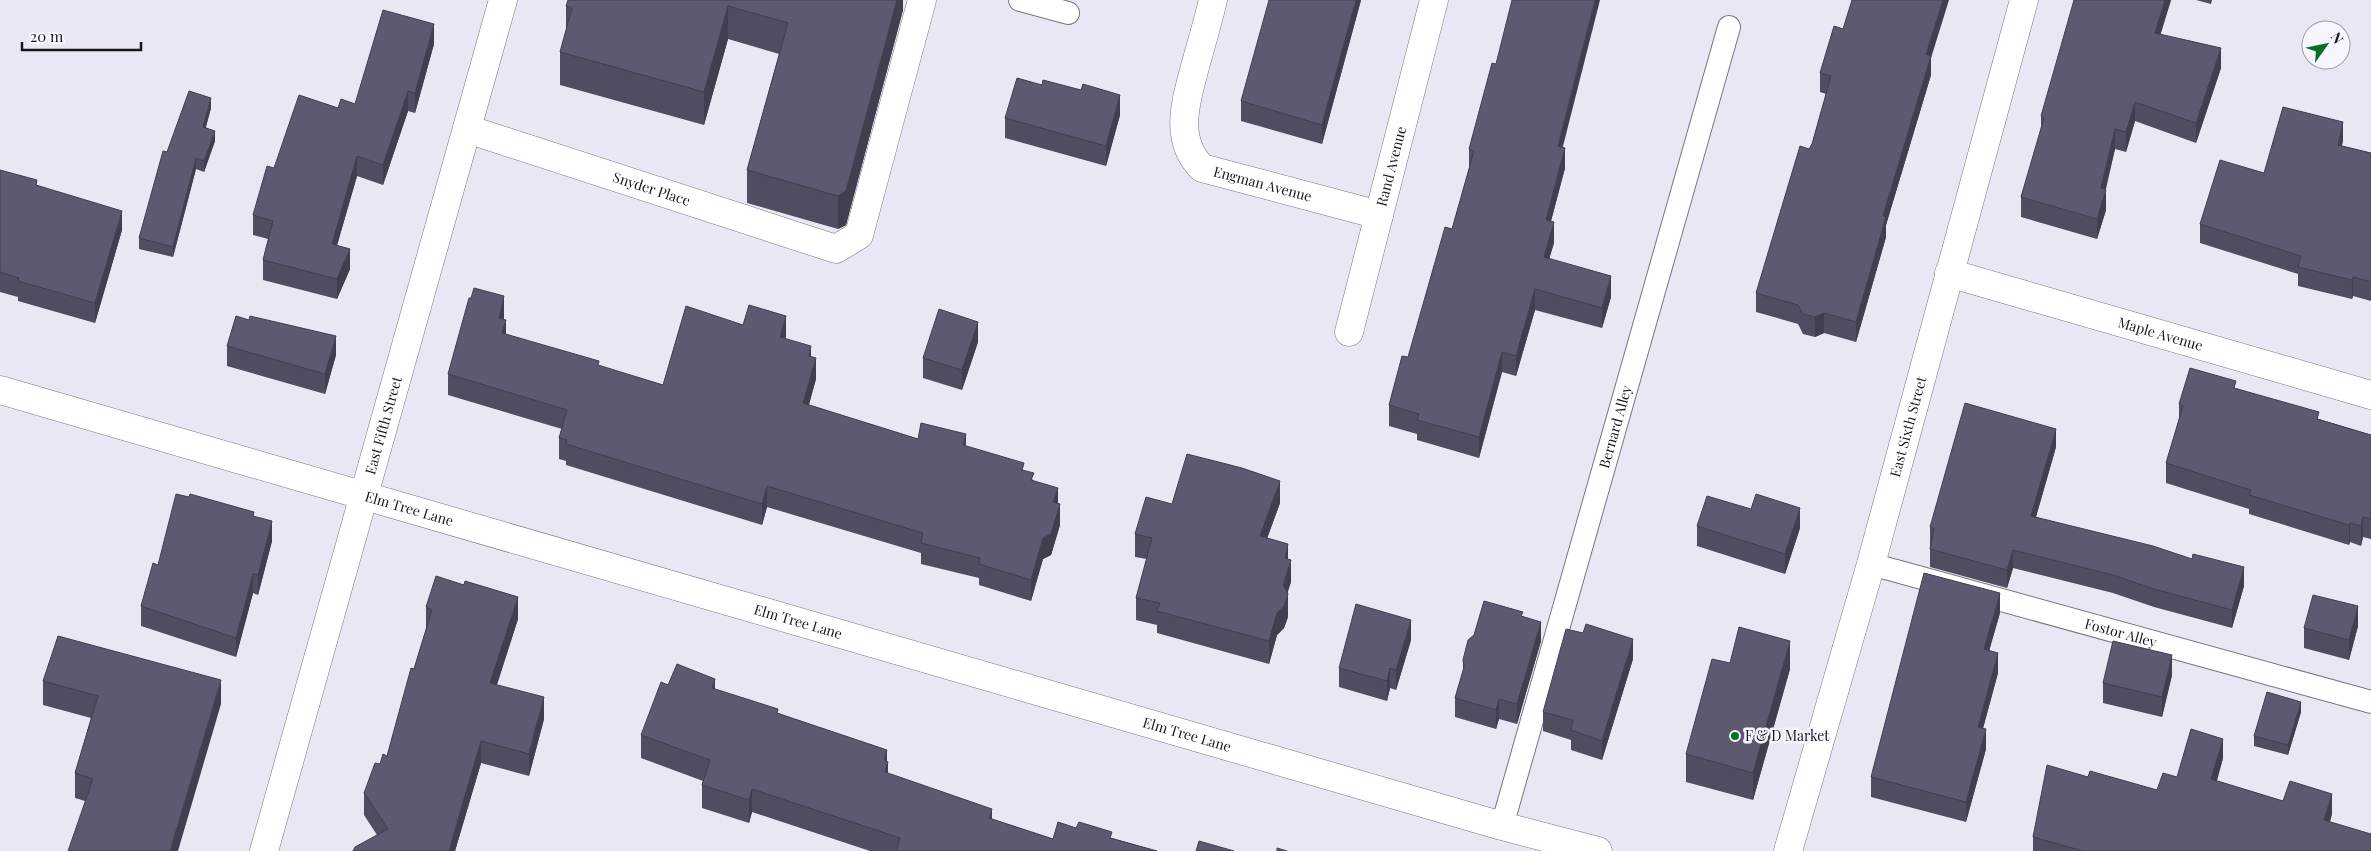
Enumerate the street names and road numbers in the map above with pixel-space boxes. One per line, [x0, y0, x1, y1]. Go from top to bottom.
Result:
street label: Rand Avenue [1372, 124, 1410, 208]
street label: Engman Avenue [1211, 161, 1314, 206]
street label: Snyder Place [610, 167, 693, 210]
street label: Maple Avenue [2116, 312, 2205, 355]
street label: East Fifth Street [360, 373, 406, 477]
street label: East Sixth Street [1885, 373, 1931, 479]
street label: Bernard Alley [1594, 383, 1636, 470]
street label: Elm Tree Lane [363, 486, 456, 530]
street label: Elm Tree Lane [752, 599, 845, 643]
street label: Fostor Alley [2083, 613, 2159, 651]
street label: Elm Tree Lane [1141, 712, 1234, 756]

